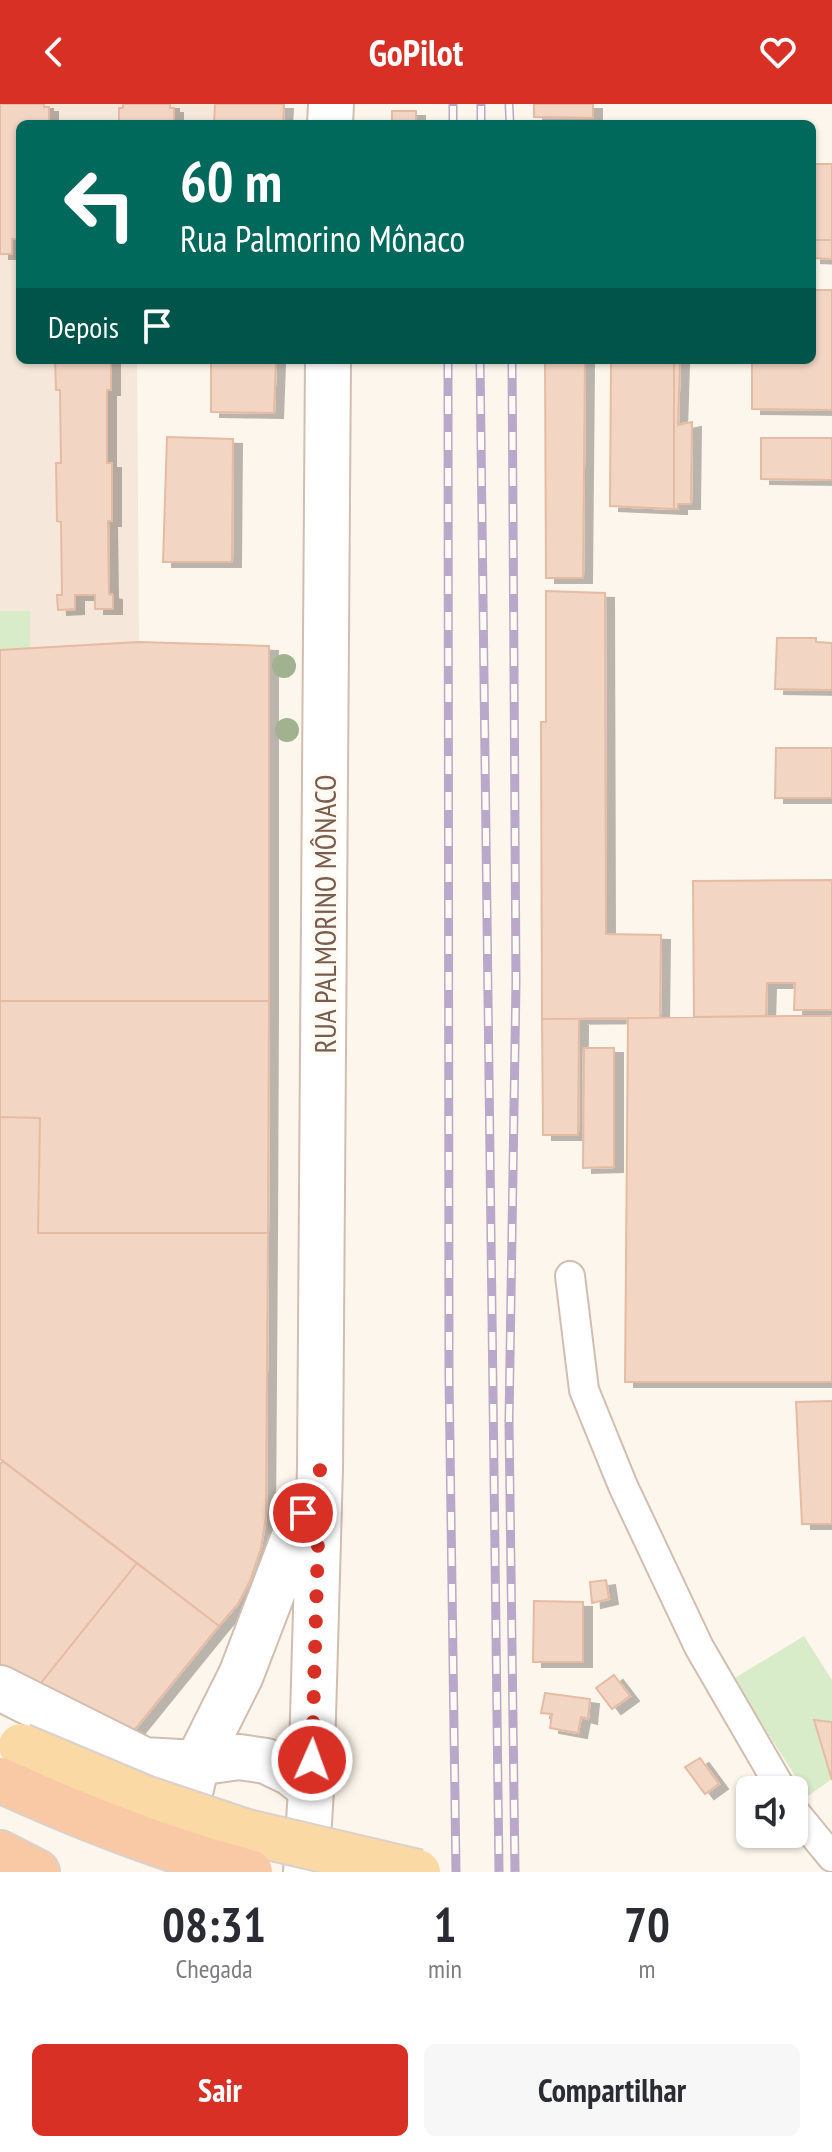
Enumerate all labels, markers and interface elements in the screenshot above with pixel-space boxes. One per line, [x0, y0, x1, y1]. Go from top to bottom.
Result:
text: GoPilot [369, 29, 463, 76]
icon: back [32, 30, 76, 74]
icon: heart [756, 30, 800, 74]
text: 60 m [180, 145, 282, 217]
icon: left [48, 152, 152, 256]
text: Rua Palmorino Mônaco [180, 215, 465, 262]
icon: arrive [135, 304, 179, 348]
text: Depois [48, 307, 119, 346]
street label: RUA PALMORINO MÔNACO [305, 775, 344, 1053]
pin [269, 1479, 337, 1547]
icon: arrive [281, 1491, 325, 1535]
position arrow [270, 1718, 354, 1802]
map controls [736, 1776, 808, 1848]
button: sound [736, 1776, 808, 1848]
text: 08:31 [162, 1893, 266, 1955]
text: 1 [433, 1893, 456, 1955]
text: 70 [624, 1893, 670, 1955]
text: Chegada [175, 1952, 253, 1985]
text: min [428, 1952, 462, 1985]
text: m [638, 1952, 655, 1985]
button: Sair [32, 2044, 408, 2136]
button: Compartilhar [424, 2044, 800, 2136]

